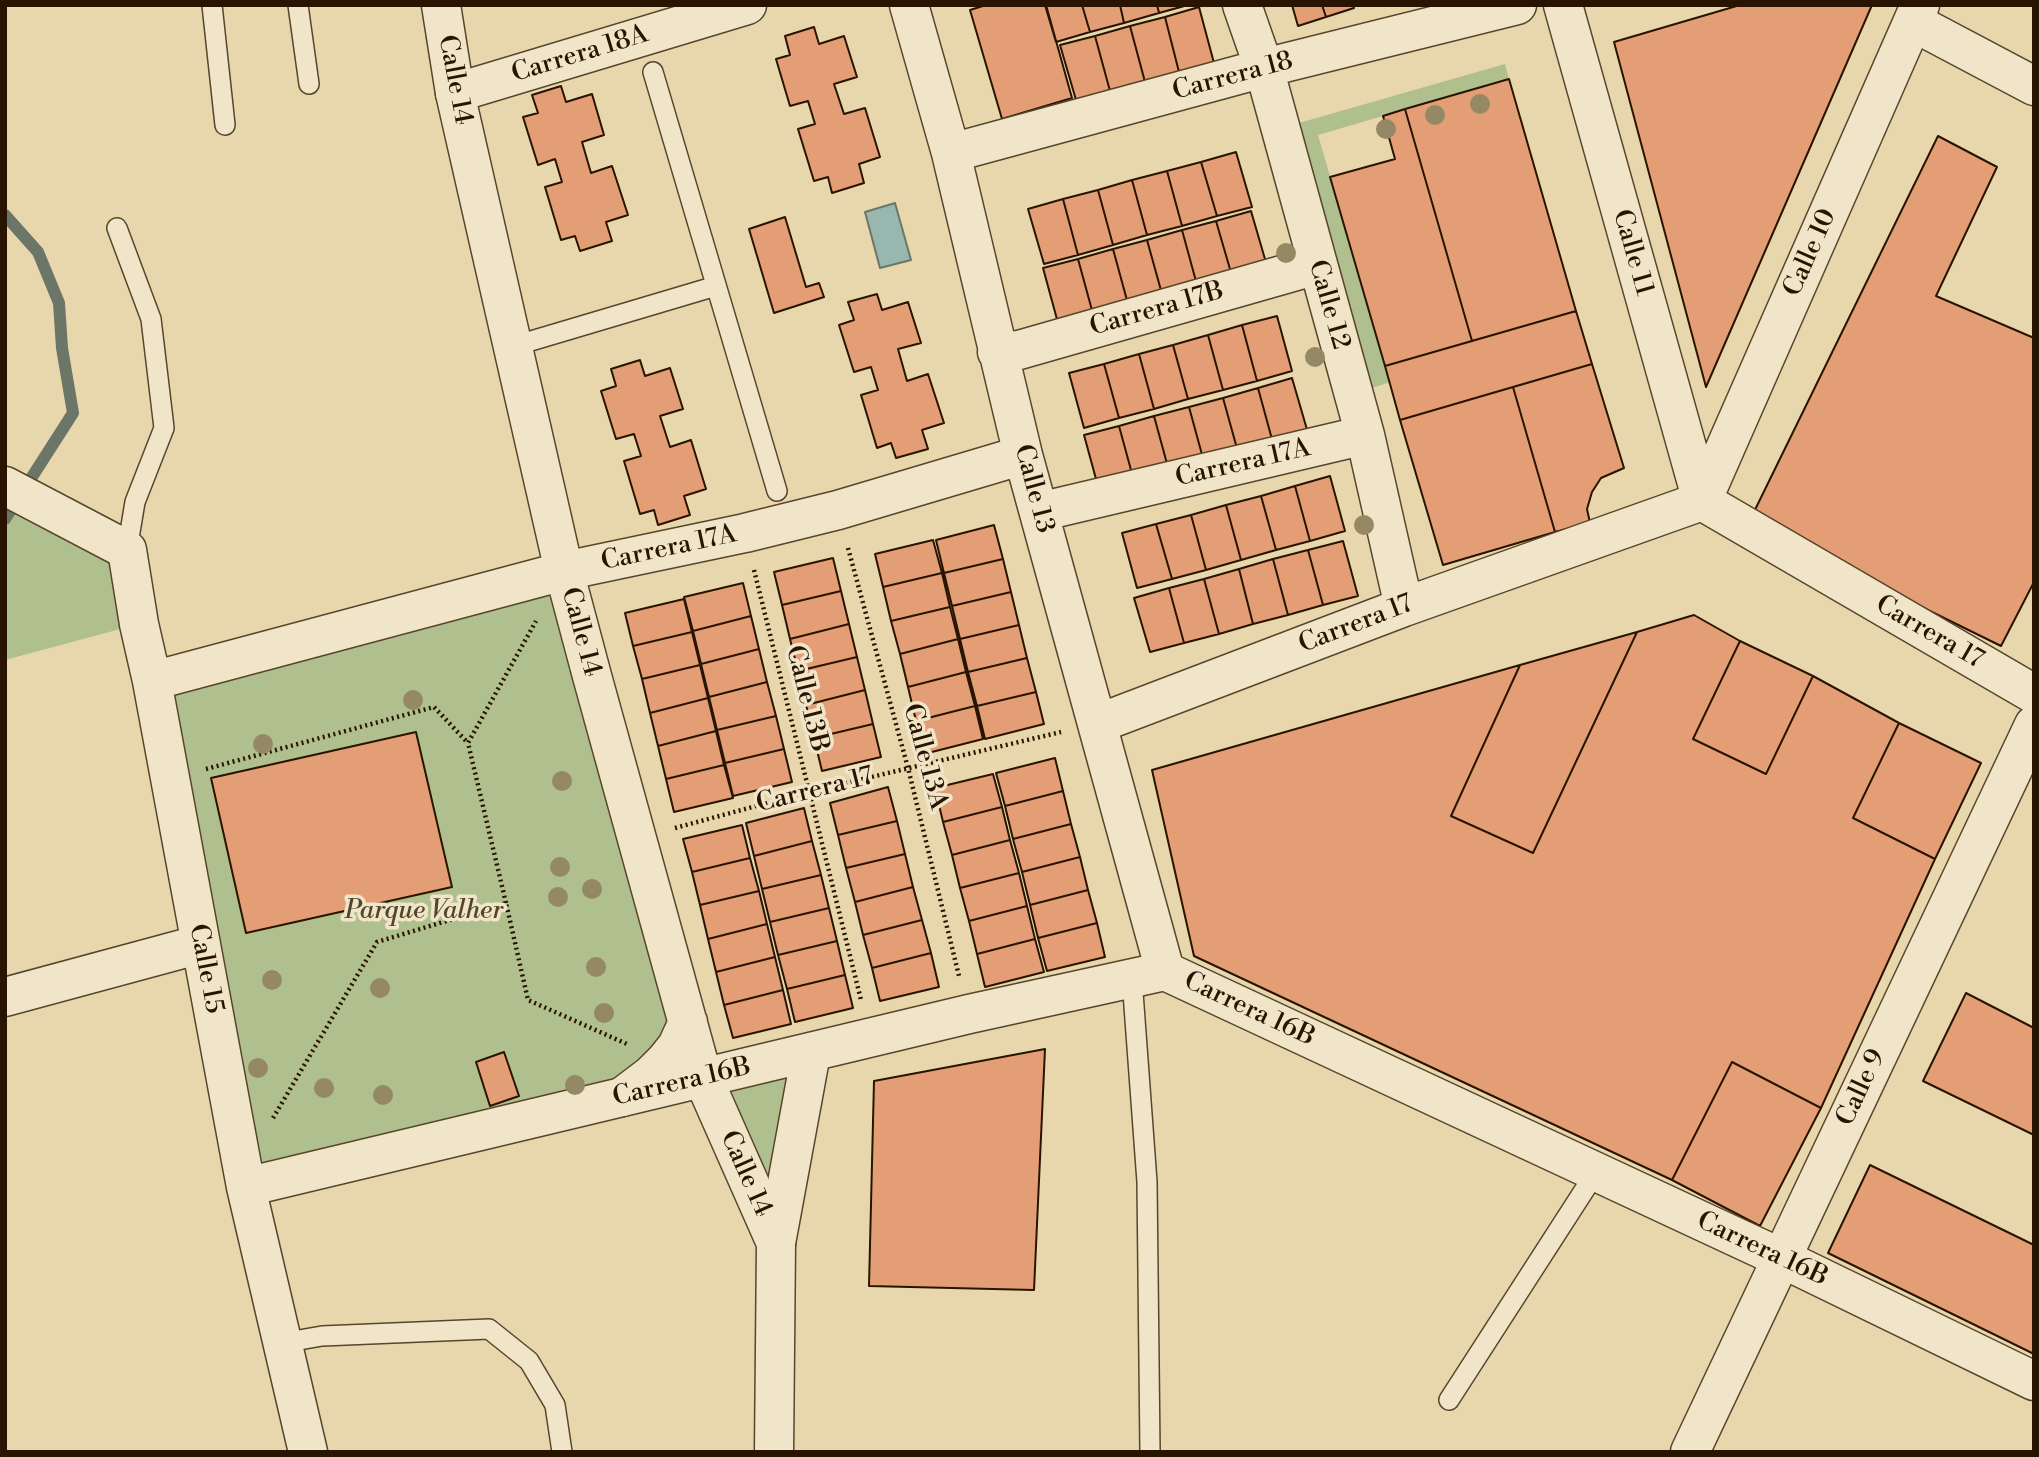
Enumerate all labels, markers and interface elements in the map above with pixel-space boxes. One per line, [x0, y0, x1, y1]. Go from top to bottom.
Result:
street label: Carrera 18A [508, 19, 652, 91]
street label: Calle 14 [430, 33, 478, 127]
street label: Carrera 18 [1169, 46, 1297, 108]
street label: Calle 10 [1778, 204, 1844, 302]
street label: Calle 11 [1605, 206, 1659, 300]
street label: Calle 12 [1300, 257, 1356, 353]
street label: Carrera 17B [1086, 276, 1228, 344]
street label: Carrera 17A [1173, 433, 1313, 495]
street label: Calle 13 [1006, 441, 1060, 537]
street label: Carrera 17A [599, 519, 739, 579]
street label: Calle 14 [553, 584, 607, 680]
street label: Carrera 17 [1295, 589, 1417, 661]
street label: Carrera 17 [1869, 590, 1989, 676]
street label: Calle 13B [778, 642, 834, 756]
street label: Calle 13A [895, 701, 953, 813]
street label: Carrera 17 [753, 761, 877, 821]
park label: Parque Valher [345, 896, 503, 928]
street label: Calle 15 [181, 922, 229, 1016]
street label: Carrera 16B [1179, 966, 1319, 1054]
street label: Calle 9 [1831, 1045, 1893, 1131]
street label: Carrera 16B [610, 1052, 754, 1114]
street label: Calle 14 [712, 1126, 778, 1222]
street label: Carrera 16B [1692, 1206, 1832, 1294]

